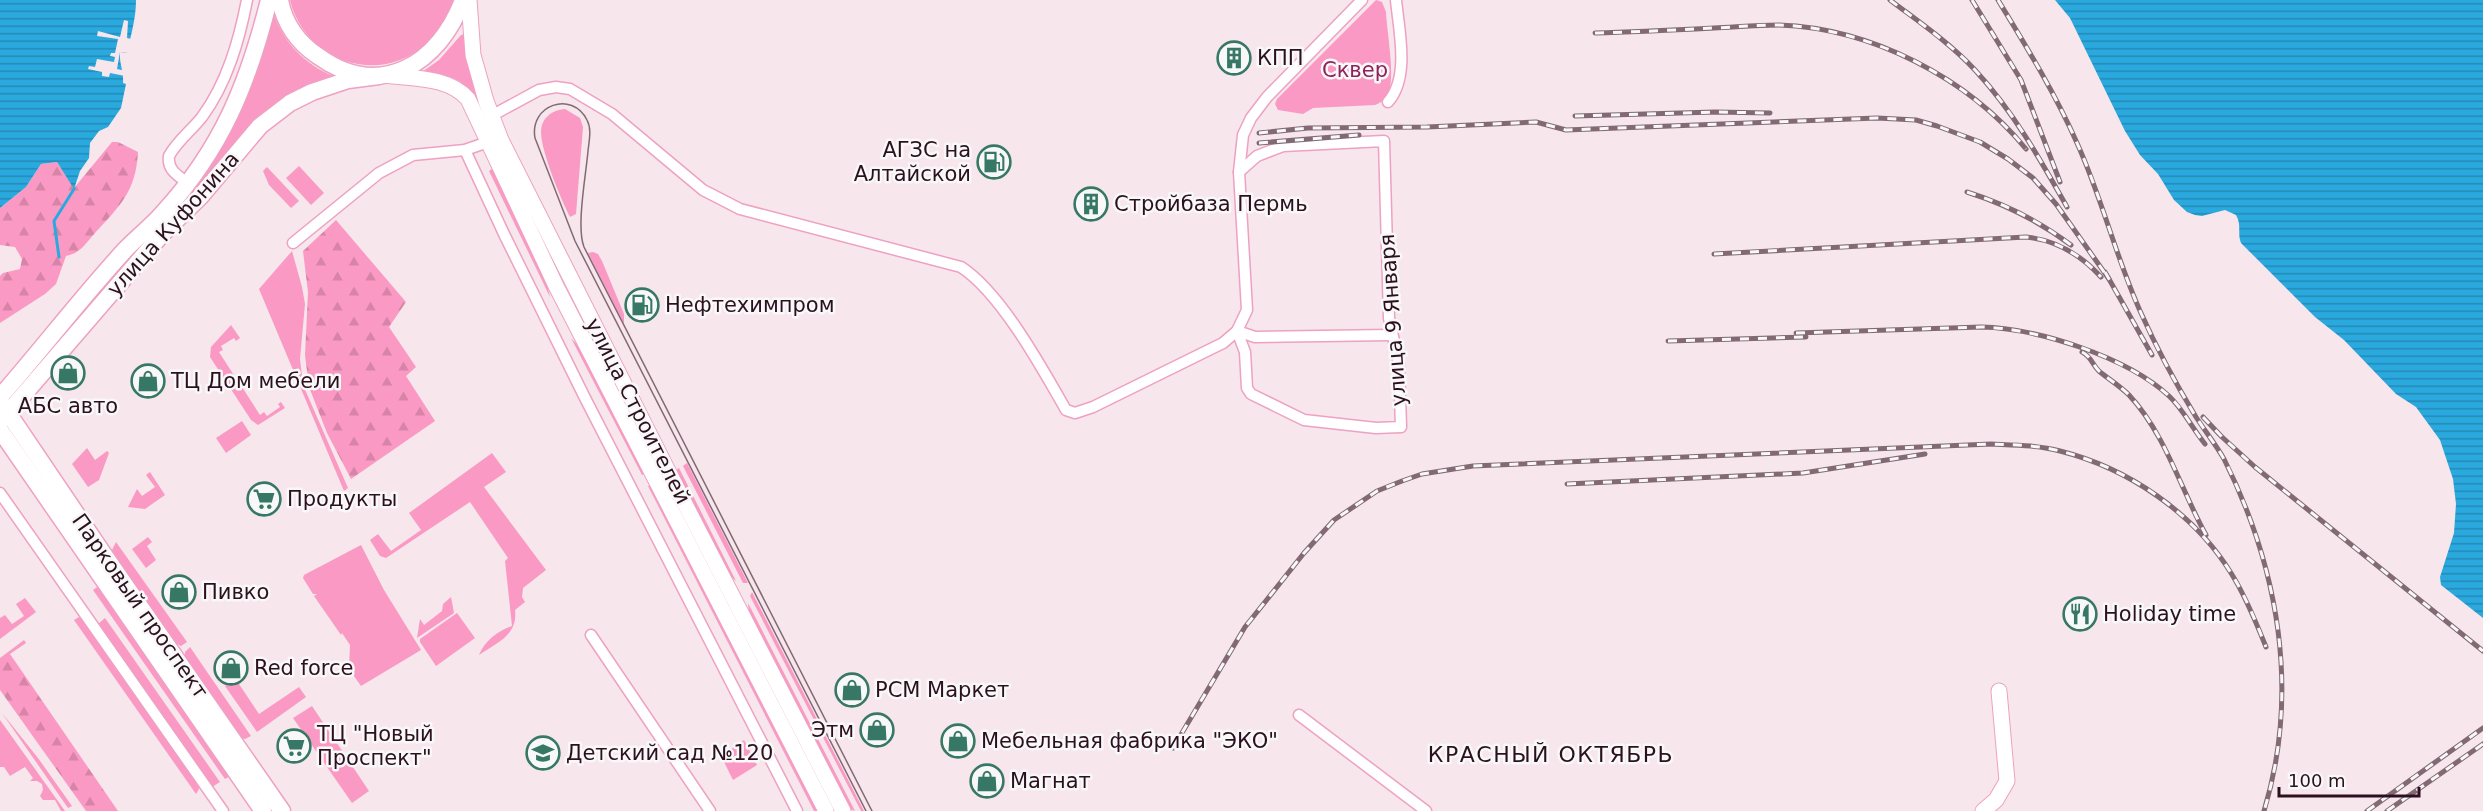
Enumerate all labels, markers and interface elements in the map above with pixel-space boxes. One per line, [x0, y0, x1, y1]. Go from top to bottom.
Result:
building icon: КПП [1216, 40, 1252, 76]
place label: КПП [1257, 46, 1304, 70]
park label: Сквер [1322, 58, 1388, 82]
place label: АГЗС на Алтайской [854, 138, 971, 186]
fuel station icon: АГЗС на Алтайской [976, 144, 1012, 180]
street label: улица Куфонина [102, 147, 244, 301]
building icon: Стройбаза Пермь [1073, 186, 1109, 222]
place label: Стройбаза Пермь [1114, 192, 1308, 216]
street label: улица 9 Января [1375, 233, 1411, 407]
fuel station icon: Нефтехимпром [624, 287, 660, 323]
place label: Нефтехимпром [665, 293, 835, 317]
street label: улица Строителей [581, 314, 695, 508]
shop icon: АБС авто [50, 355, 86, 391]
shop icon: ТЦ Дом мебели [130, 363, 166, 399]
place label: ТЦ Дом мебели [170, 369, 340, 393]
place label: АБС авто [18, 394, 118, 418]
supermarket icon: Продукты [246, 481, 282, 517]
place label: Продукты [287, 487, 397, 511]
street label: Парковый проспект [67, 509, 213, 703]
shop icon: Пивко [161, 574, 197, 610]
place label: Пивко [202, 580, 269, 604]
restaurant icon: Holiday time [2062, 596, 2098, 632]
place label: Holiday time [2103, 602, 2236, 626]
shop icon: Red force [213, 650, 249, 686]
place label: Red force [254, 656, 353, 680]
shop icon: РСМ Маркет [834, 672, 870, 708]
place label: РСМ Маркет [875, 678, 1009, 702]
shop icon: Этм [859, 712, 895, 748]
place label: Этм [811, 718, 854, 742]
place label: ТЦ "Новый Проспект" [316, 722, 434, 770]
shop icon: Мебельная фабрика "ЭКО" [940, 723, 976, 759]
supermarket icon: ТЦ "Новый Проспект" [276, 728, 312, 764]
place label: Мебельная фабрика "ЭКО" [981, 729, 1278, 753]
school or university icon: Детский сад №120 [525, 735, 561, 771]
place label: Детский сад №120 [566, 741, 773, 765]
district label: КРАСНЫЙ ОКТЯБРЬ [1428, 742, 1674, 767]
scale bar [2279, 760, 2418, 798]
shop icon: Магнат [969, 763, 1005, 799]
place label: Магнат [1010, 769, 1091, 793]
text: 100 m [2288, 770, 2346, 791]

